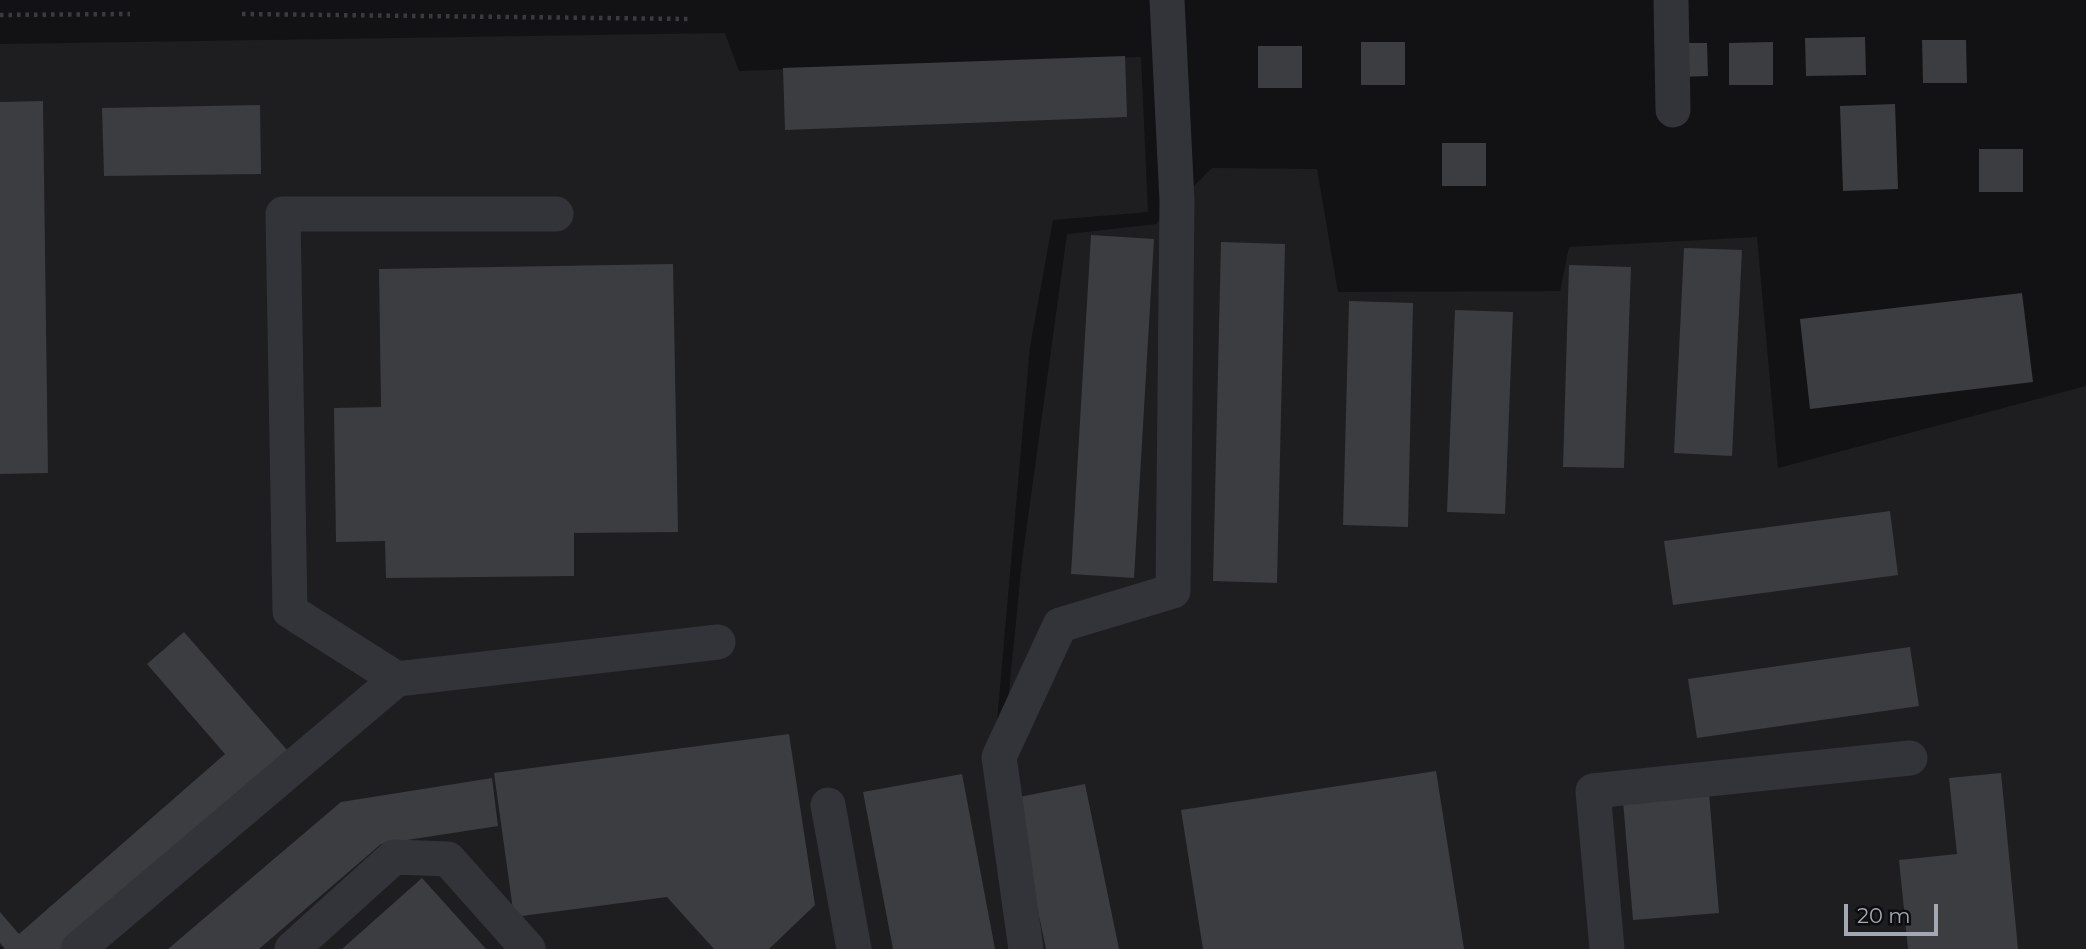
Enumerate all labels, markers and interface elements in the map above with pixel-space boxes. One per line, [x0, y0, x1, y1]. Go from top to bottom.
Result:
scale bar [1848, 890, 1942, 934]
text: 20 m [1857, 903, 1911, 928]

